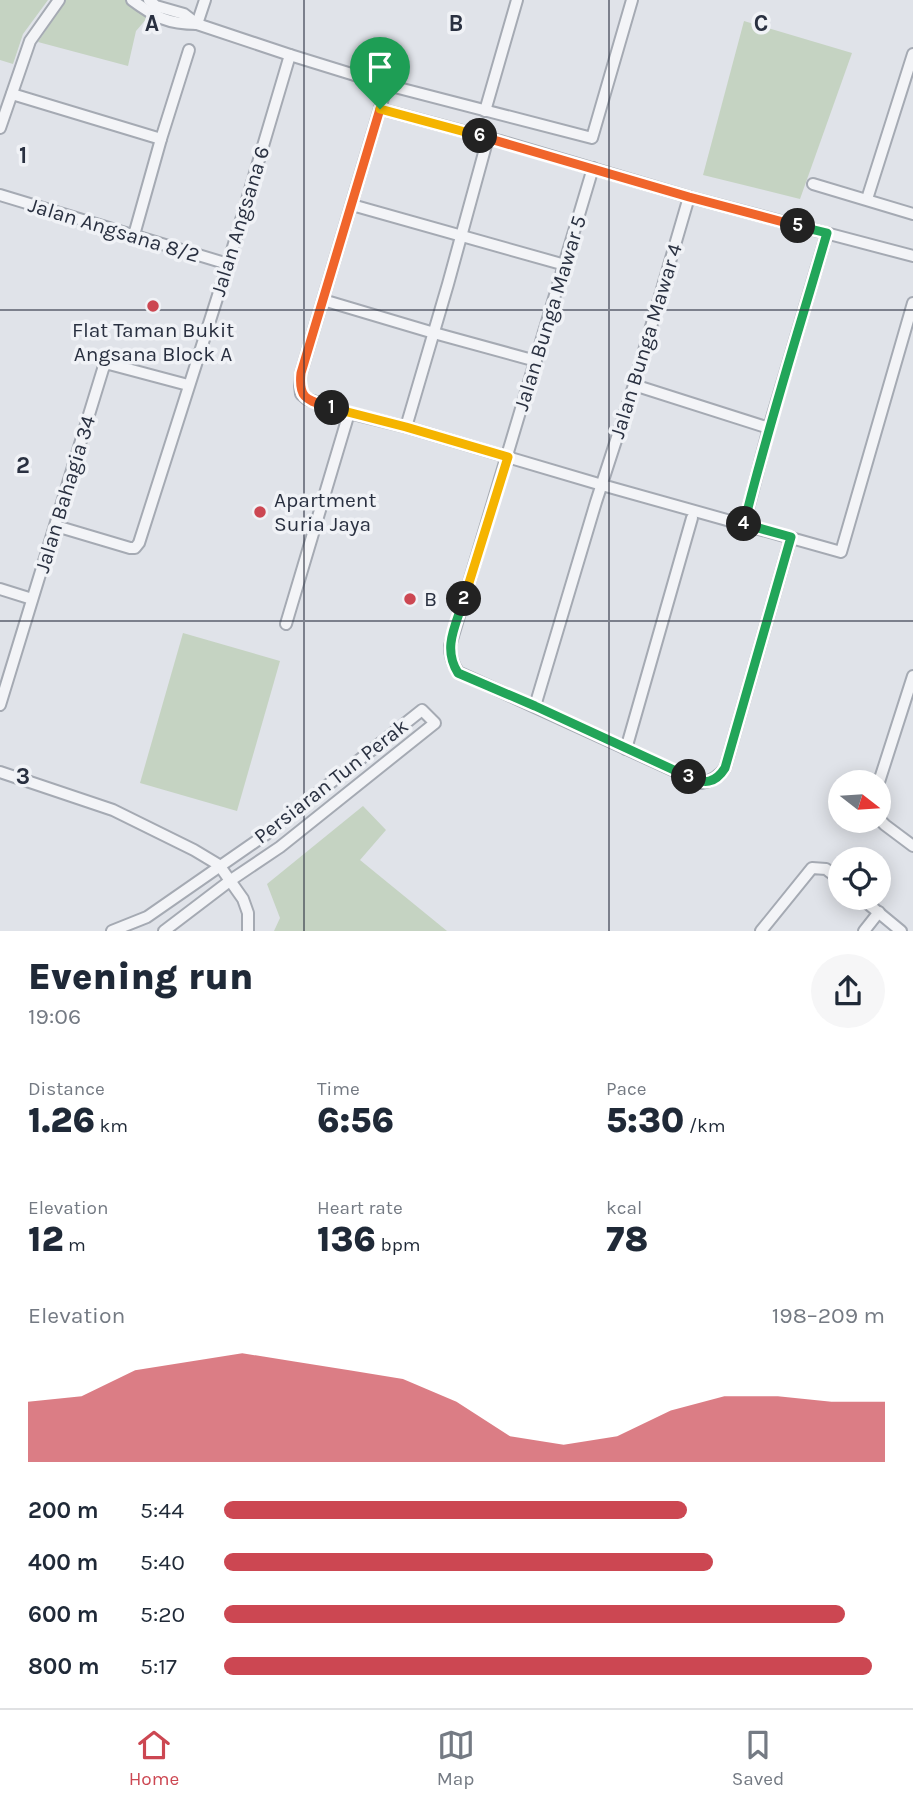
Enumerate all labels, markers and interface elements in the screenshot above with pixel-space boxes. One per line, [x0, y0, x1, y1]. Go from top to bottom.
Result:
text: A [145, 10, 159, 37]
text: B [449, 10, 463, 37]
text: C [754, 10, 768, 37]
pin [350, 37, 410, 109]
icon: arrive [361, 48, 399, 86]
pin: 6 [462, 118, 498, 154]
text: 6 [474, 124, 485, 146]
text: 1 [19, 142, 27, 169]
street label: Jalan Angsana 6 [206, 143, 274, 299]
street label: Jalan Angsana 8/2 [26, 193, 202, 267]
pin: 5 [780, 208, 816, 244]
street label: Jalan Bunga Mawar 5 [509, 213, 591, 413]
text: 5 [792, 214, 803, 236]
street label: Jalan Bunga Mawar 4 [605, 240, 687, 441]
marker: Flat Taman Bukit Angsana Block A [145, 298, 161, 314]
place label: Flat Taman Bukit Angsana Block A [72, 318, 234, 366]
pin: 1 [314, 390, 350, 426]
text: 1 [328, 396, 335, 418]
street label: Jalan Bahagia 34 [30, 412, 100, 575]
text: 2 [16, 452, 30, 479]
place label: Apartment Suria Jaya [274, 488, 376, 536]
marker: Apartment Suria Jaya [252, 504, 268, 520]
pin: 4 [726, 506, 762, 542]
text: 4 [738, 512, 749, 534]
pin: 2 [447, 582, 482, 616]
place label: B [424, 587, 437, 611]
text: 2 [458, 587, 469, 609]
marker: B [402, 591, 418, 607]
street label: Persiaran Tun Perak [249, 713, 413, 848]
pin: 3 [672, 760, 706, 794]
text: 3 [16, 763, 30, 790]
text: 3 [683, 765, 694, 787]
north arrow [828, 770, 891, 833]
map controls [828, 770, 891, 910]
button: locate [828, 847, 891, 910]
text: Evening run [28, 954, 253, 999]
button: share [811, 954, 885, 1028]
text: 19:06 [28, 1003, 81, 1030]
text: Distance [28, 1078, 105, 1100]
text: Time [317, 1078, 360, 1100]
text: Pace [606, 1078, 647, 1100]
text: 1.26 [28, 1100, 95, 1141]
text: 6:56 [317, 1100, 394, 1141]
text: 5:30 [606, 1100, 684, 1141]
text: km [95, 1115, 128, 1137]
text: /km [684, 1115, 726, 1137]
text: Elevation [28, 1197, 108, 1219]
text: Heart rate [317, 1197, 403, 1219]
text: kcal [606, 1197, 642, 1219]
text: 12 [28, 1219, 64, 1260]
text: 136 [317, 1219, 376, 1260]
text: 78 [606, 1219, 648, 1260]
text: m [64, 1234, 86, 1256]
text: bpm [376, 1234, 421, 1256]
text: Elevation [28, 1302, 125, 1329]
text: 198–209 m [772, 1302, 885, 1329]
text: 200 m [28, 1497, 99, 1524]
text: 5:44 [140, 1497, 184, 1524]
text: 400 m [28, 1549, 98, 1576]
text: 5:40 [140, 1549, 185, 1576]
text: 600 m [28, 1601, 99, 1628]
text: 5:20 [140, 1601, 185, 1628]
text: 800 m [28, 1653, 100, 1680]
text: 5:17 [140, 1653, 177, 1680]
tab: Home [129, 1726, 179, 1790]
tab: Map [437, 1726, 475, 1790]
tab: Saved [732, 1726, 784, 1790]

